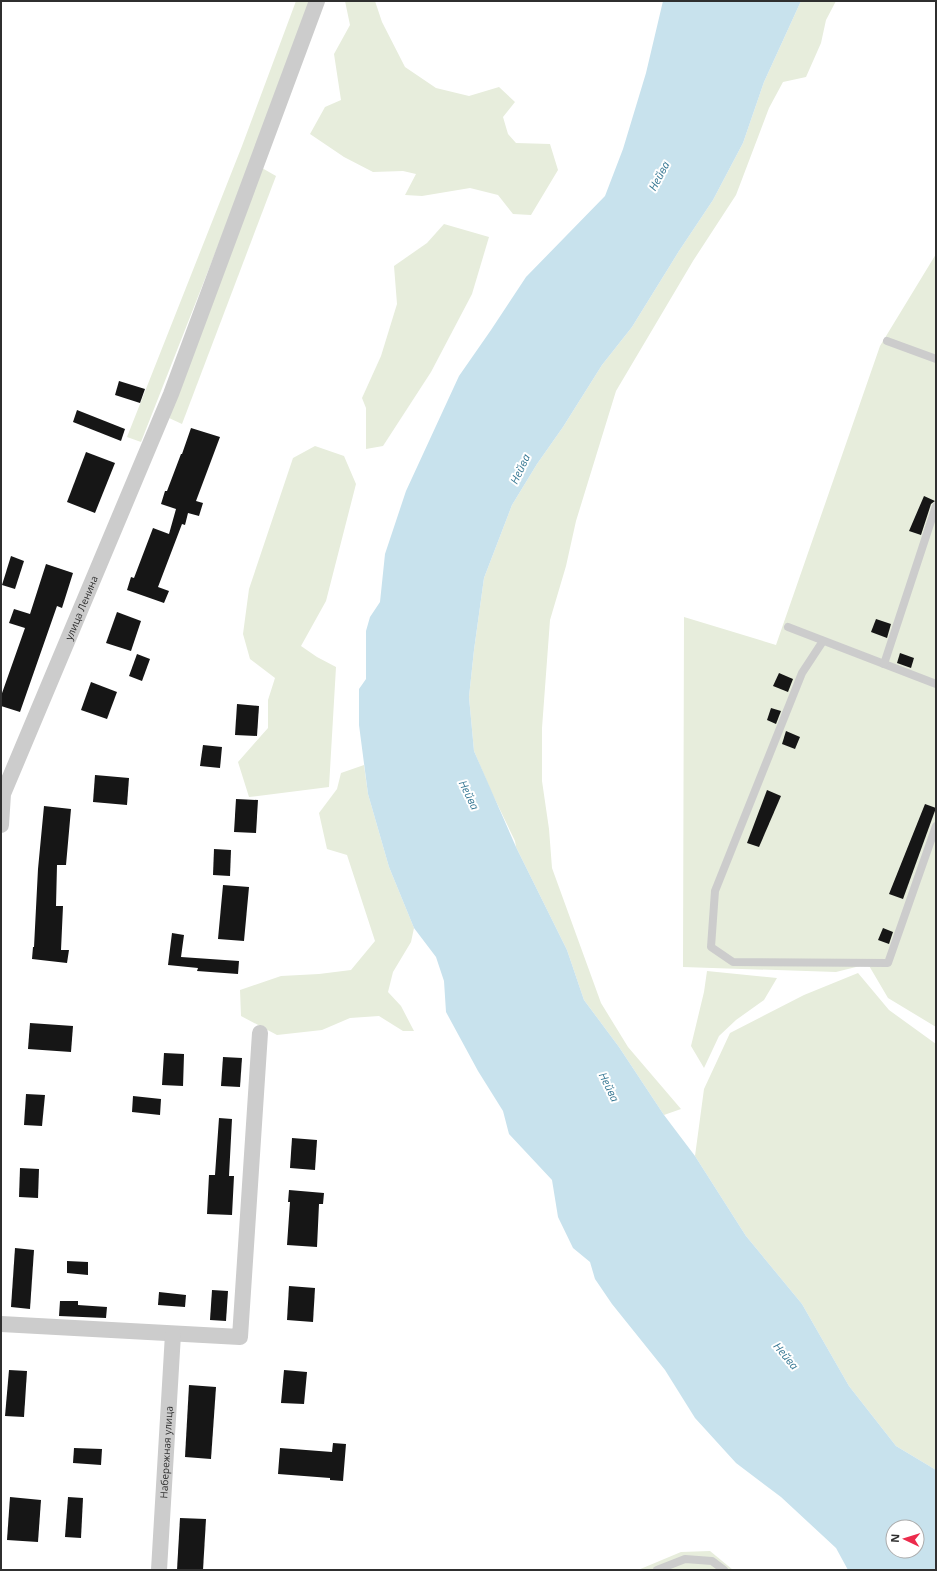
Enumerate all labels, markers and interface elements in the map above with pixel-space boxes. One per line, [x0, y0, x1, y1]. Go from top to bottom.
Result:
water label: Нейва [645, 158, 673, 193]
water label: Нейва [506, 451, 533, 486]
street label: улица Ленина [61, 573, 101, 642]
water label: Нейва [456, 777, 483, 812]
water label: Нейва [596, 1069, 623, 1104]
water label: Нейва [771, 1339, 802, 1373]
street label: Набережная улица [156, 1406, 176, 1499]
north arrow [885, 1519, 925, 1559]
text: N [887, 1533, 902, 1543]

